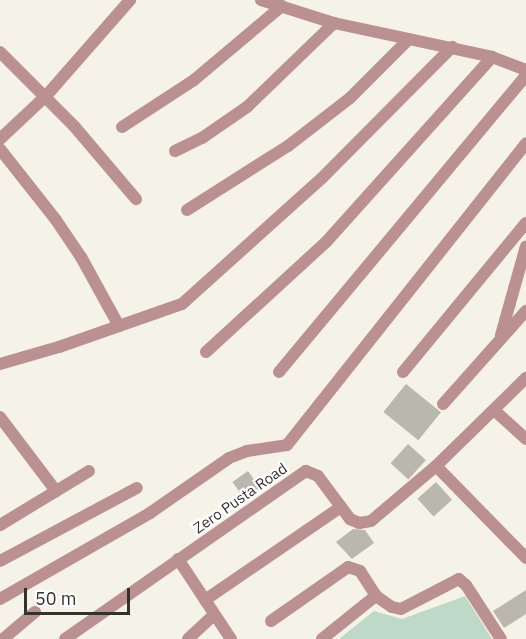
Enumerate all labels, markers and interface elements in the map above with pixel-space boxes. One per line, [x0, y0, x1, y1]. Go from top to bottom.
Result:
street label: Zero Pusta Road [190, 459, 290, 537]
scale bar [27, 576, 134, 614]
text: 50 m [35, 587, 77, 610]

